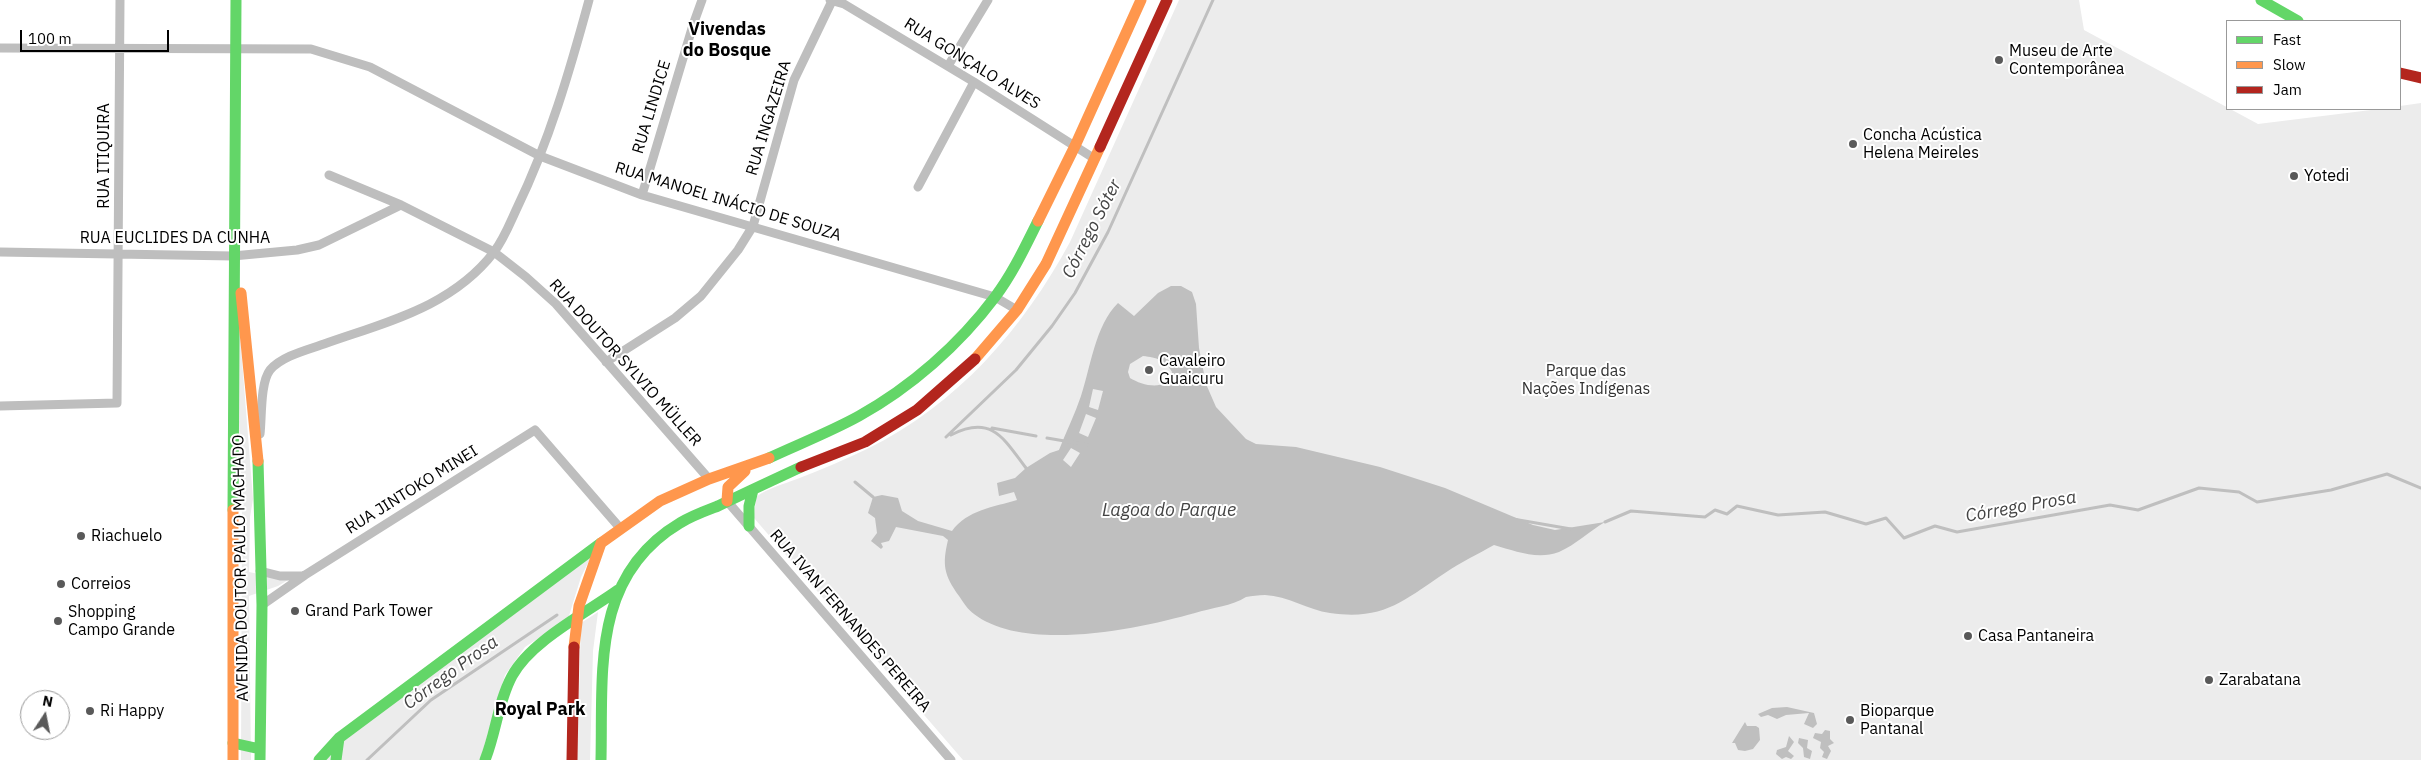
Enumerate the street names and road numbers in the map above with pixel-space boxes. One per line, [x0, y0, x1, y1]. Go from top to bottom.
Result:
street label: RUA GONÇALO ALVES [900, 14, 1044, 114]
street label: RUA LINDICE [629, 58, 675, 156]
street label: RUA INGAZEIRA [742, 58, 796, 178]
street label: RUA ITIQUIRA [94, 103, 114, 209]
street label: RUA MANOEL INÁCIO DE SOUZA [612, 158, 844, 246]
street label: RUA EUCLIDES DA CUNHA [80, 228, 270, 248]
street label: RUA DOUTOR SYLVIO MÜLLER [545, 276, 705, 450]
street label: AVENIDA DOUTOR PAULO MACHADO [229, 434, 253, 702]
street label: RUA JINTOKO MINEI [342, 442, 482, 538]
street label: RUA IVAN FERNANDES PEREIRA [765, 526, 935, 716]

